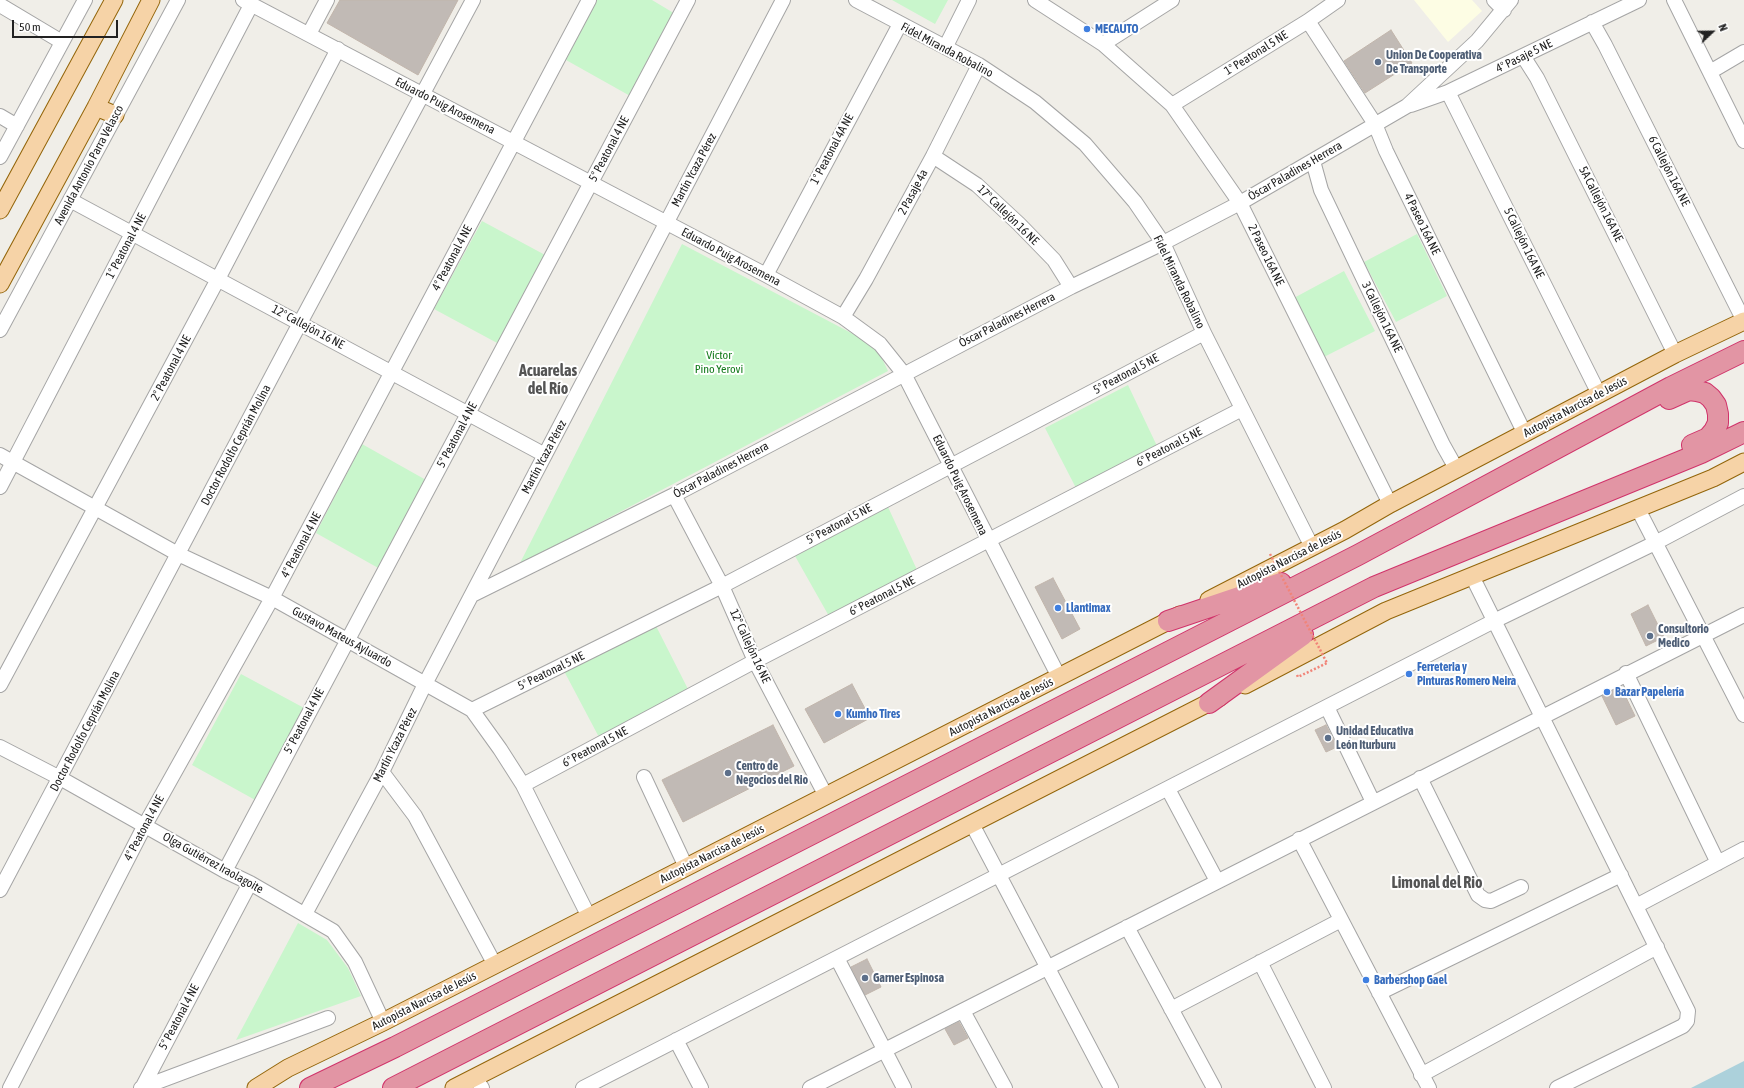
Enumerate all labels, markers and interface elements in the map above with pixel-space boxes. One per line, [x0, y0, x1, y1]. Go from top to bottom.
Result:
scale bar [14, 12, 120, 38]
north arrow [1692, 12, 1732, 52]
text: 50 m [19, 20, 41, 34]
street label: Fidel Miranda Robalino [898, 20, 996, 80]
place label: MECAUTO [1095, 22, 1139, 36]
text: N [1716, 22, 1730, 33]
marker: MECAUTO [1082, 24, 1092, 34]
street label: 1º Peatonal 5 NE [1222, 28, 1290, 78]
street label: 4º Pasaje 5 NE [1493, 36, 1555, 76]
place label: Union De Cooperativa De Transporte [1386, 48, 1482, 76]
marker: Union De Cooperativa De Transporte [1373, 57, 1383, 67]
street label: Eduardo Puig Arosemena [393, 75, 497, 137]
street label: Avenida Antonio Parra Velasco [51, 103, 127, 227]
street label: 1º Peatonal 4A NE [807, 111, 857, 187]
street label: 5º Peatonal 4 NE [586, 114, 632, 184]
street label: Martín Ycaza Pérez [669, 131, 719, 209]
street label: 6 Callejón 16A NE [1645, 134, 1693, 208]
street label: Óscar Paladines Herrera [1246, 138, 1344, 204]
street label: 5A Callejón 16A NE [1576, 164, 1626, 244]
street label: 2 Pasaje 4a [895, 167, 931, 217]
street label: 17° Callejón 16 NE [974, 182, 1042, 248]
street label: 4 Paseo 16A NE [1401, 191, 1443, 257]
street label: 5 Callejón 16A NE [1501, 205, 1547, 281]
street label: 1º Peatonal 4 NE [103, 211, 149, 281]
street label: 2 Paseo 16A NE [1245, 222, 1287, 288]
street label: 4º Peatonal 4 NE [429, 223, 475, 293]
street label: Eduardo Puig Arosemena [679, 225, 783, 289]
street label: Fidel Miranda Robalino [1150, 233, 1208, 331]
street label: 3 Callejón 16A NE [1359, 279, 1405, 355]
street label: Óscar Paladines Herrera [957, 290, 1057, 350]
street label: 12° Callejón 16 NE [269, 302, 347, 352]
street label: 2º Peatonal 4 NE [148, 333, 194, 403]
park label: Víctor Pino Yerovi [695, 348, 743, 376]
street label: 5º Peatonal 5 NE [1091, 351, 1161, 397]
district label: Acuarelas del Río [519, 361, 577, 399]
street label: Autopista Narcisa de Jesús [1521, 374, 1629, 440]
street label: Doctor Rodolfo Ceprián Molina [198, 382, 274, 508]
street label: 5º Peatonal 4 NE [434, 400, 480, 470]
street label: Martín Ycaza Pérez [519, 418, 569, 496]
street label: 6º Peatonal 5 NE [1134, 424, 1204, 470]
street label: Eduardo Puig Arosemena [929, 432, 991, 538]
street label: Óscar Paladines Herrera [671, 439, 771, 501]
street label: 5º Peatonal 5 NE [804, 501, 874, 547]
street label: 4º Peatonal 4 NE [278, 510, 324, 580]
street label: Autopista Narcisa de Jesús [1234, 526, 1344, 592]
street label: 6º Peatonal 5 NE [847, 573, 917, 619]
place label: Llantimax [1066, 601, 1111, 615]
marker: Llantimax [1053, 603, 1063, 613]
street label: Gustavo Mateus Ayluardo [290, 604, 394, 670]
street label: 12° Callejón 16 NE [727, 607, 773, 685]
place label: Consultorio Medico [1658, 622, 1709, 650]
marker: Consultorio Medico [1645, 631, 1655, 641]
street label: 5º Peatonal 5 NE [515, 649, 587, 693]
place label: Ferreteria y Pinturas Romero Neira [1417, 660, 1516, 688]
street label: Doctor Rodolfo Ceprián Molina [47, 668, 123, 794]
marker: Ferreteria y Pinturas Romero Neira [1404, 669, 1414, 679]
street label: Autopista Narcisa de Jesús [946, 674, 1056, 740]
place label: Bazar Papelería [1615, 685, 1684, 699]
street label: 5º Peatonal 4 NE [281, 686, 327, 756]
marker: Bazar Papelería [1602, 687, 1612, 697]
street label: Martín Ycaza Pérez [370, 705, 420, 785]
place label: Kumho Tires [846, 707, 900, 721]
marker: Kumho Tires [833, 709, 843, 719]
street label: 6º Peatonal 5 NE [560, 724, 630, 770]
place label: Unidad Educativa León Iturburu [1336, 724, 1413, 752]
marker: Unidad Educativa León Iturburu [1323, 733, 1333, 743]
place label: Centro de Negocios del Rio [736, 759, 808, 787]
marker: Centro de Negocios del Rio [723, 768, 733, 778]
street label: 4º Peatonal 4 NE [121, 793, 167, 863]
street label: Autopista Narcisa de Jesús [657, 821, 767, 887]
street label: Olga Gutiérrez Iraolagoite [160, 829, 266, 897]
district label: Limonal del Rio [1391, 873, 1483, 893]
street label: Autopista Narcisa de Jesús [369, 968, 479, 1034]
place label: Garner Espinosa [873, 971, 944, 985]
marker: Garner Espinosa [860, 973, 870, 983]
place label: Barbershop Gael [1374, 973, 1447, 987]
marker: Barbershop Gael [1361, 975, 1371, 985]
street label: 5º Peatonal 4 NE [156, 982, 202, 1052]

